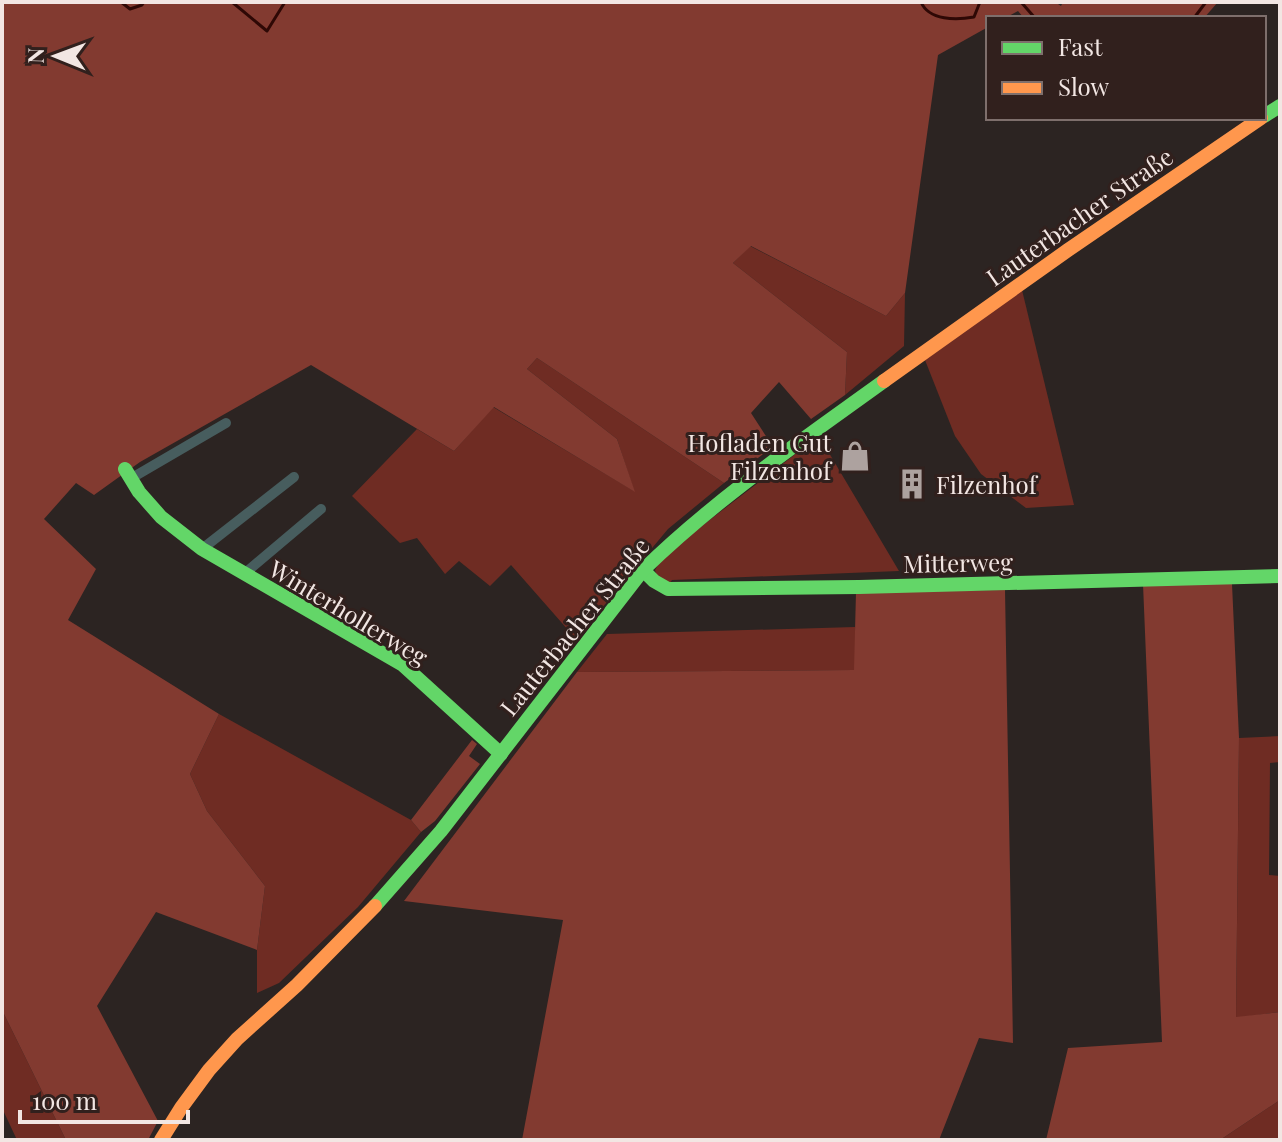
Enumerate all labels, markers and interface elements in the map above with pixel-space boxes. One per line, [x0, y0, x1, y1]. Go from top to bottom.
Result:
north arrow [16, 16, 96, 96]
legend [986, 16, 1266, 120]
text: Fast [1058, 30, 1103, 62]
text: N [20, 47, 50, 64]
text: Slow [1058, 70, 1110, 102]
street label: Lauterbacher Straße [979, 140, 1179, 292]
place label: Hofladen Gut Filzenhof [688, 426, 833, 486]
shop icon: Hofladen Gut Filzenhof [838, 439, 872, 473]
building icon: Filzenhof [895, 467, 929, 501]
place label: Filzenhof [936, 468, 1039, 500]
street label: Lauterbacher Straße [492, 530, 656, 722]
street label: Mitterweg [903, 545, 1014, 579]
street label: Winterhollerweg [263, 551, 435, 672]
scale bar [20, 1074, 188, 1124]
text: 100 m [32, 1084, 97, 1116]

